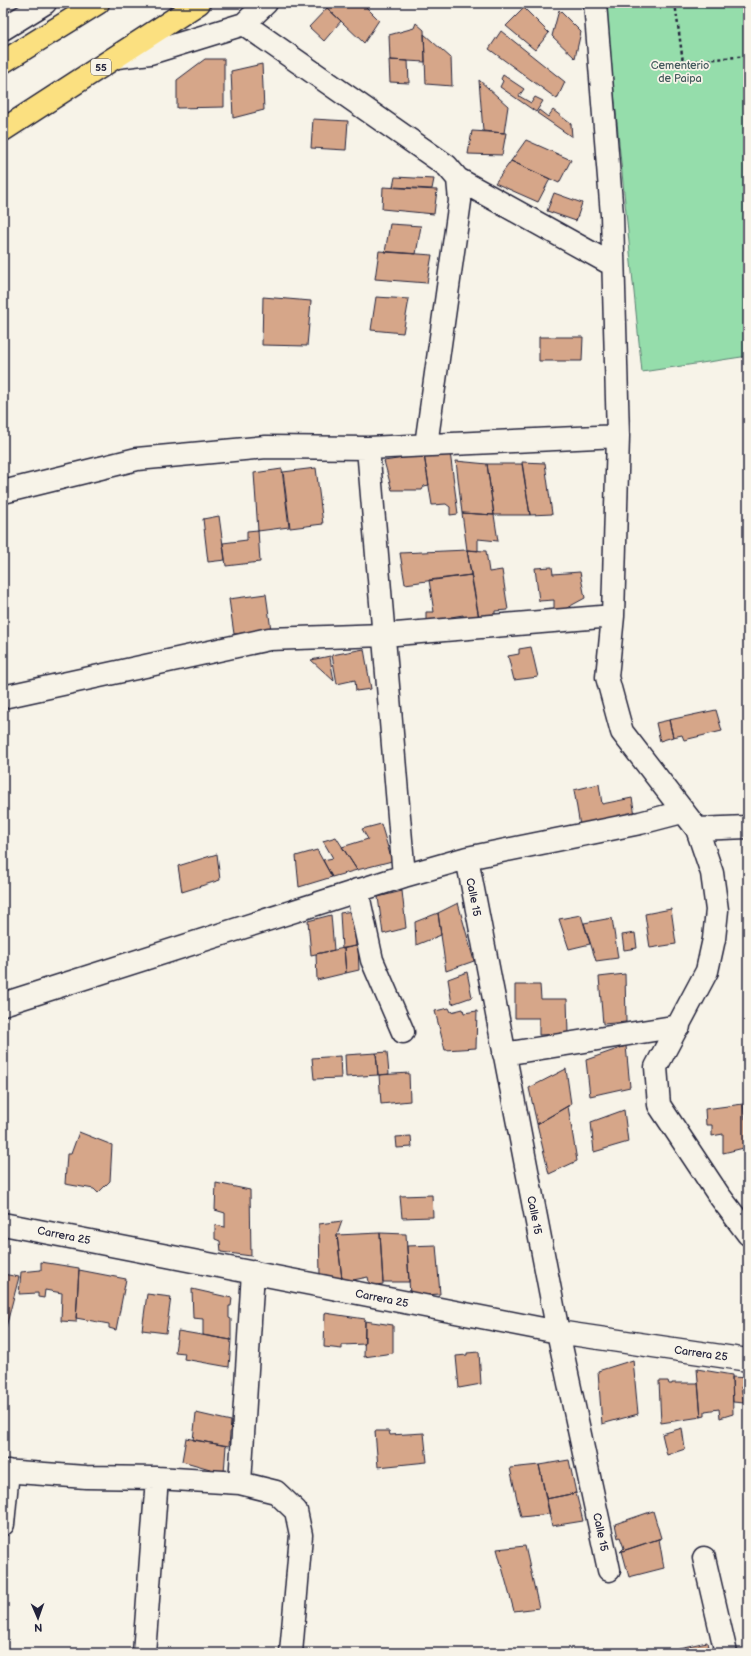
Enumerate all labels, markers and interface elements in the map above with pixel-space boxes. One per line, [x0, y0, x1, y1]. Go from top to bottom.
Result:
road number: 55 [91, 59, 111, 75]
park label: Cementerio de Paipa [651, 59, 709, 85]
street label: Calle 15 [463, 877, 484, 917]
street label: Calle 15 [524, 1195, 545, 1235]
street label: Carrera 25 [36, 1224, 92, 1247]
street label: Carrera 25 [354, 1287, 410, 1310]
street label: Carrera 25 [673, 1343, 729, 1364]
street label: Calle 15 [590, 1512, 611, 1552]
north arrow [18, 1598, 58, 1638]
text: N [34, 1621, 43, 1634]

